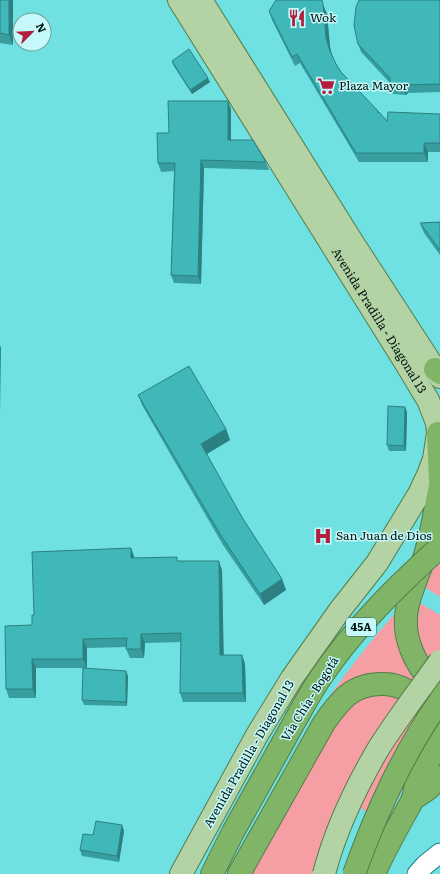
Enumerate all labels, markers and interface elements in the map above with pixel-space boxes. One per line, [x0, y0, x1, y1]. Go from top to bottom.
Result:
restaurant icon: Wok [287, 8, 307, 28]
place label: Wok [310, 8, 337, 26]
north arrow [12, 12, 52, 52]
text: N [33, 20, 51, 35]
supermarket icon: Plaza Mayor [316, 76, 336, 96]
place label: Plaza Mayor [339, 76, 409, 94]
street label: Avenida Pradilla - Diagonal 13 [328, 244, 432, 396]
hospital icon: San Juan de Dios [313, 526, 333, 546]
place label: San Juan de Dios [336, 526, 432, 544]
road number: 45A [346, 618, 376, 636]
street label: Vía Chía - Bogotá [276, 652, 343, 744]
street label: Avenida Pradilla - Diagonal 13 [198, 676, 298, 831]

